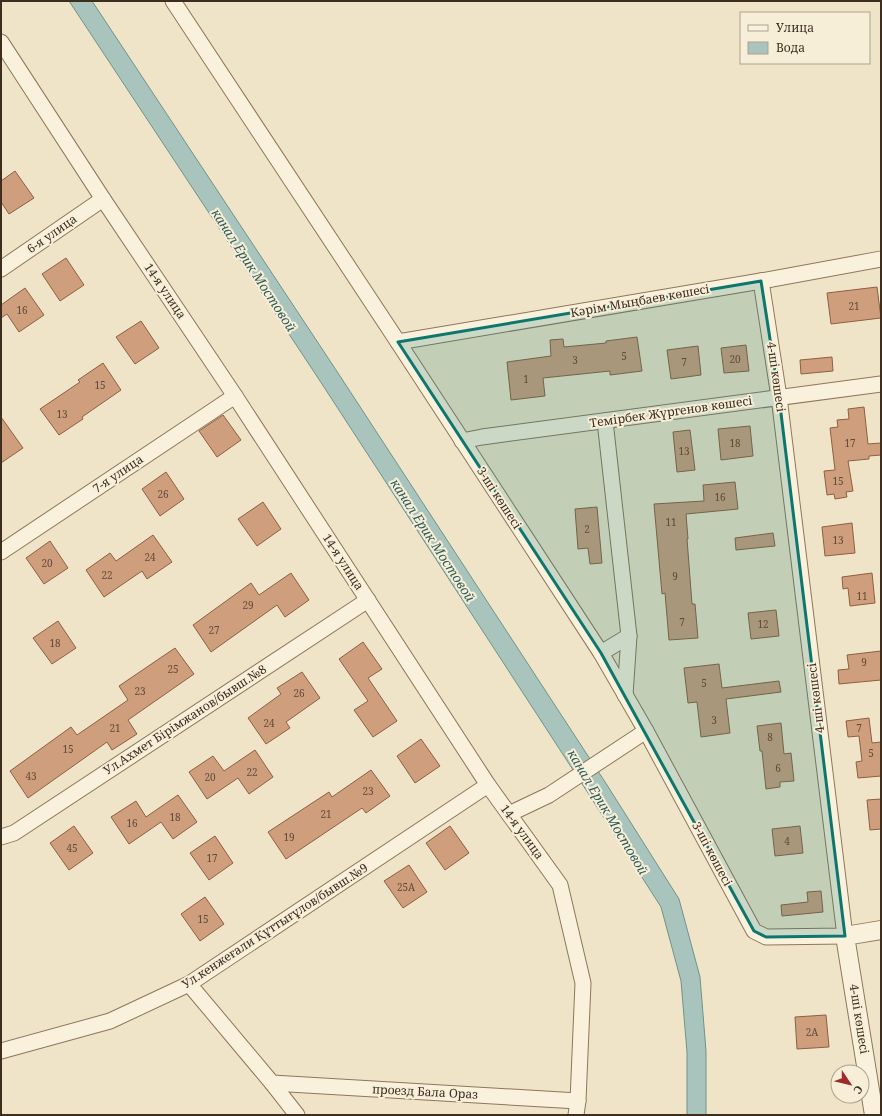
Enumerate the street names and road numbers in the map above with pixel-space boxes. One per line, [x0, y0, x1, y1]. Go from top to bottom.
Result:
street label: 6-я улица [23, 210, 80, 257]
street label: 14-я улица [140, 259, 190, 322]
street label: Кәрім Мыңбаев көшесі [569, 280, 711, 321]
street label: 4-ші көшесі [763, 341, 790, 413]
street label: Темірбек Жүргенов көшесі [588, 392, 753, 431]
street label: 7-я улица [89, 450, 146, 497]
street label: 3-ші көшесі [473, 463, 526, 532]
street label: 14-я улица [319, 530, 368, 593]
street label: Ул.Ахмет Бірімжанов/бывш.№8 [100, 660, 270, 779]
street label: 4-ші көшесі [803, 662, 828, 734]
street label: 14-я улица [497, 801, 548, 863]
street label: 3-ші көшесі [688, 819, 737, 889]
street label: Ул.кенжеғали Құттығұлов/бывш.№9 [178, 859, 371, 992]
street label: 4-ші көшесі [846, 983, 873, 1055]
street label: проезд Бала Ораз [372, 1080, 479, 1103]

